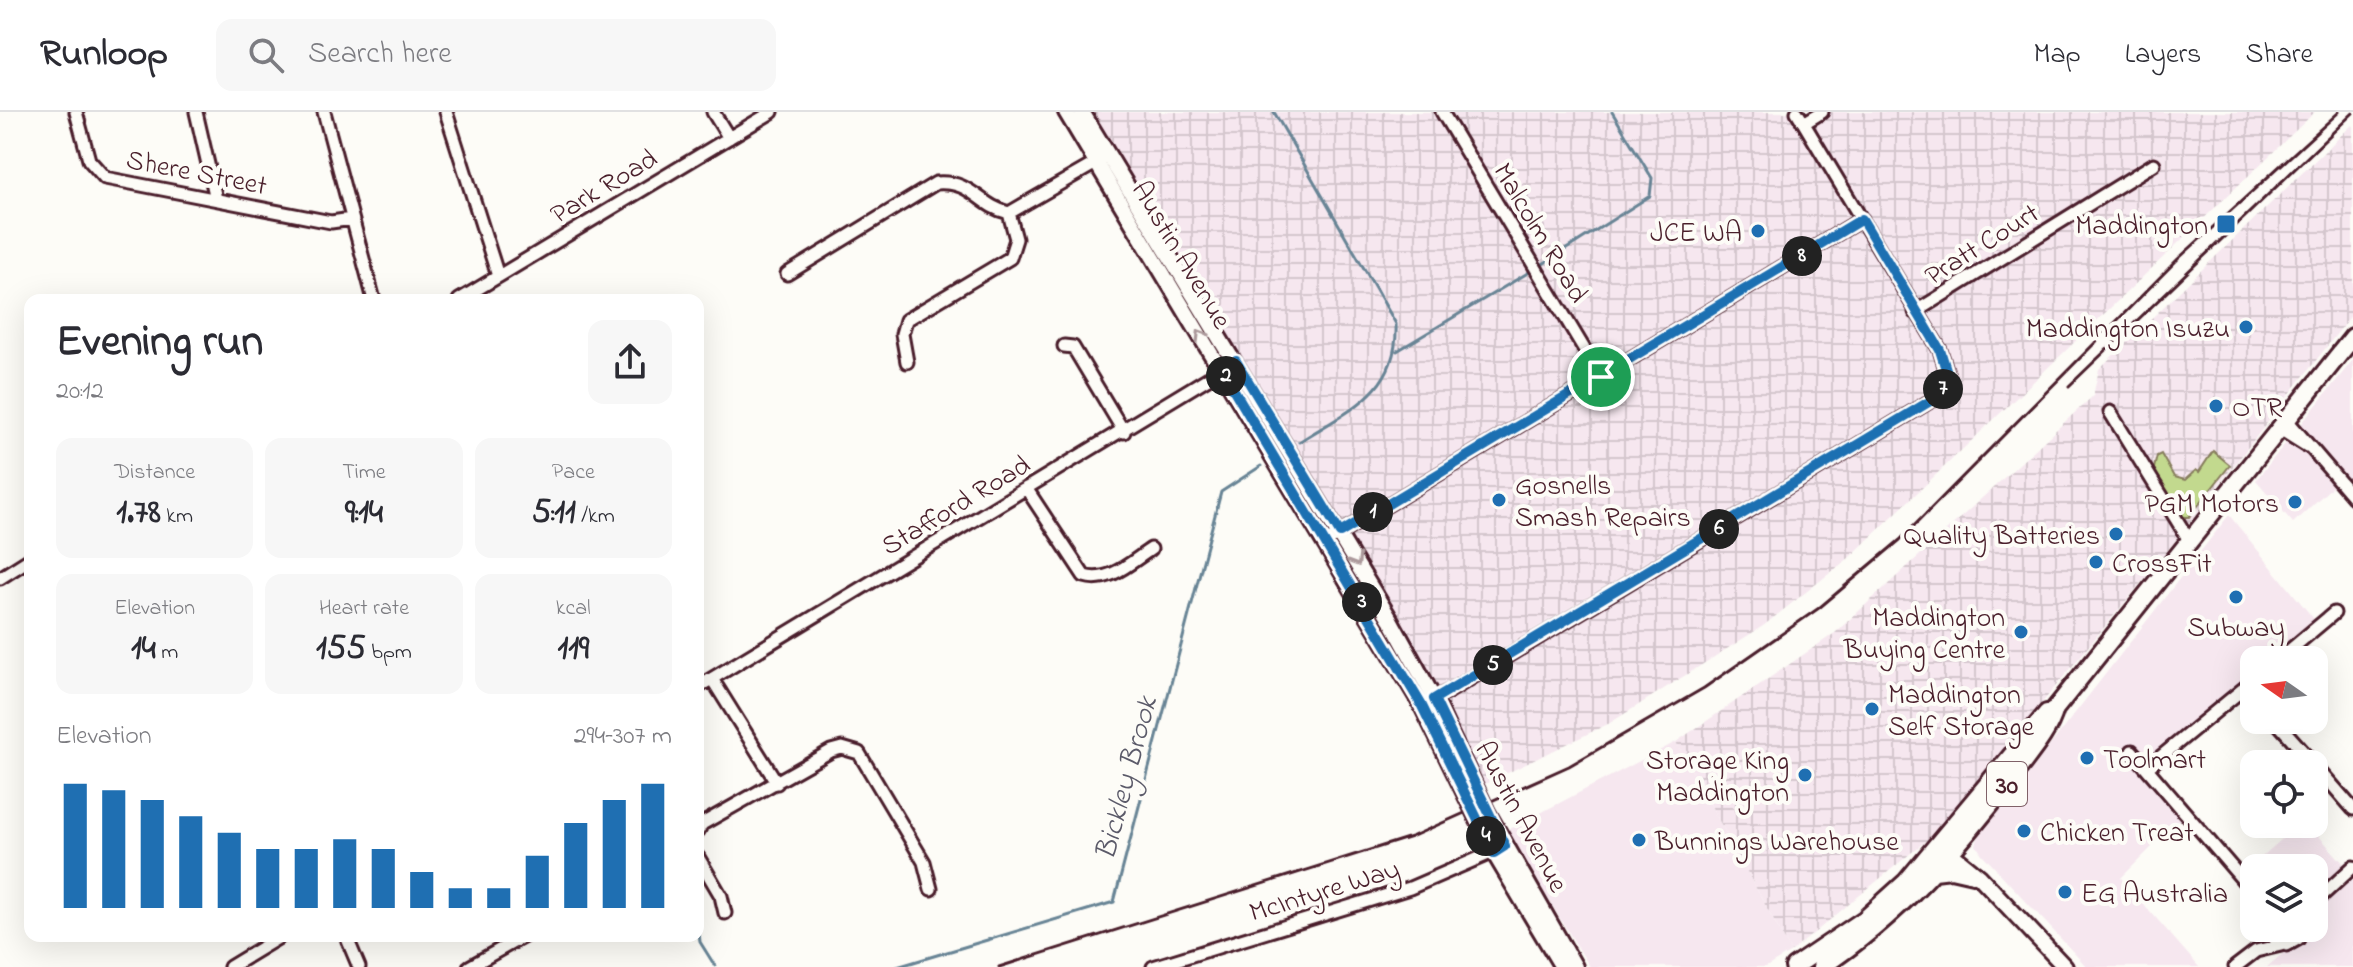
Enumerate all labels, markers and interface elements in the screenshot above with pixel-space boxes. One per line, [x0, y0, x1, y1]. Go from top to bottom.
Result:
search box [216, 19, 776, 91]
text: Runloop [40, 27, 168, 83]
icon: search [244, 33, 288, 77]
text: Search here [308, 33, 452, 77]
text: Map [2033, 35, 2081, 76]
text: Layers [2125, 35, 2201, 76]
text: Share [2245, 35, 2313, 76]
street label: Park Road [543, 140, 666, 236]
street label: Shere Street [122, 141, 270, 208]
street label: Malcolm Road [1481, 156, 1597, 312]
street label: Austin Avenue [1120, 174, 1241, 338]
street label: Pratt Court [1918, 195, 2048, 297]
place label: Maddington [2075, 207, 2208, 248]
marker: Maddington [2215, 213, 2237, 235]
place label: JCE WA [1650, 214, 1742, 255]
marker: JCE WA [1749, 222, 1767, 240]
pin: 8 [1782, 236, 1822, 276]
text: 8 [1798, 240, 1806, 272]
place label: Maddington Isuzu [2026, 310, 2230, 351]
text: Evening run [56, 311, 263, 375]
marker: Maddington Isuzu [2237, 318, 2255, 336]
button: share [588, 320, 672, 404]
one-way arrow [1195, 329, 1211, 344]
pin [1567, 343, 1635, 411]
icon: arrive [1579, 355, 1623, 399]
pin: 2 [1206, 356, 1246, 396]
text: 2 [1221, 360, 1231, 392]
pin: 7 [1923, 369, 1963, 409]
text: 20:12 [56, 373, 104, 411]
text: 7 [1938, 373, 1948, 405]
place label: OTR [2232, 389, 2282, 430]
marker: OTR [2207, 397, 2225, 415]
street label: Stafford Road [874, 446, 1040, 568]
text: Distance [114, 457, 195, 489]
text: Time [342, 457, 386, 489]
text: Pace [552, 457, 595, 489]
place label: Gosnells Smash Repairs [1515, 467, 1691, 540]
place label: PGM Motors [2144, 485, 2279, 526]
text: 1.78 [116, 489, 161, 539]
text: 9:14 [345, 489, 383, 539]
text: 5:11 [532, 489, 576, 539]
marker: Gosnells Smash Repairs [1490, 491, 1508, 509]
pin: 1 [1353, 492, 1393, 532]
marker: PGM Motors [2286, 493, 2304, 511]
text: 1 [1370, 496, 1377, 528]
text: km [161, 501, 193, 533]
text: /km [576, 501, 615, 533]
pin: 6 [1699, 509, 1739, 549]
text: 6 [1714, 513, 1724, 545]
place label: Quality Batteries [1903, 517, 2100, 558]
marker: Quality Batteries [2107, 525, 2125, 543]
place label: CrossFit [2112, 545, 2212, 586]
one-way arrow [1346, 552, 1362, 567]
marker: CrossFit [2087, 553, 2105, 571]
pin: 3 [1342, 582, 1382, 622]
text: 3 [1357, 586, 1367, 618]
marker: Subway [2227, 588, 2245, 606]
text: Elevation [114, 593, 195, 625]
text: Heart rate [319, 593, 409, 625]
text: kcal [556, 593, 591, 625]
place label: Maddington Buying Centre [1843, 599, 2005, 672]
place label: Subway [2187, 609, 2285, 650]
marker: Maddington Buying Centre [2012, 623, 2030, 641]
text: 14 [131, 625, 156, 675]
text: 155 [316, 625, 366, 675]
text: 119 [557, 625, 589, 675]
text: m [156, 637, 178, 669]
text: bpm [366, 637, 412, 669]
pin: 5 [1473, 645, 1513, 685]
north arrow [2240, 646, 2328, 734]
map controls [2240, 646, 2328, 942]
text: 5 [1487, 649, 1499, 681]
place label: Maddington Self Storage [1888, 676, 2035, 749]
water label: Bickley Brook [1085, 690, 1171, 865]
marker: Maddington Self Storage [1863, 700, 1881, 718]
text: Elevation [56, 718, 152, 756]
text: 294–307 m [574, 718, 672, 756]
street label: Austin Avenue [1463, 735, 1577, 901]
place label: Toolmart [2103, 741, 2206, 782]
place label: Storage King Maddington [1646, 742, 1789, 815]
marker: Toolmart [2078, 749, 2096, 767]
button: locate [2240, 750, 2328, 838]
road number: 30 [1987, 762, 2027, 806]
marker: Storage King Maddington [1796, 766, 1814, 784]
place label: Chicken Treat [2040, 814, 2194, 855]
pin: 4 [1466, 816, 1506, 856]
text: 4 [1481, 820, 1491, 852]
marker: Chicken Treat [2015, 822, 2033, 840]
place label: Bunnings Warehouse [1654, 823, 1899, 864]
marker: Bunnings Warehouse [1630, 831, 1648, 849]
street label: McIntyre Way [1245, 850, 1405, 935]
button: layers [2240, 854, 2328, 942]
place label: EG Australia [2081, 875, 2228, 916]
marker: EG Australia [2056, 883, 2074, 901]

